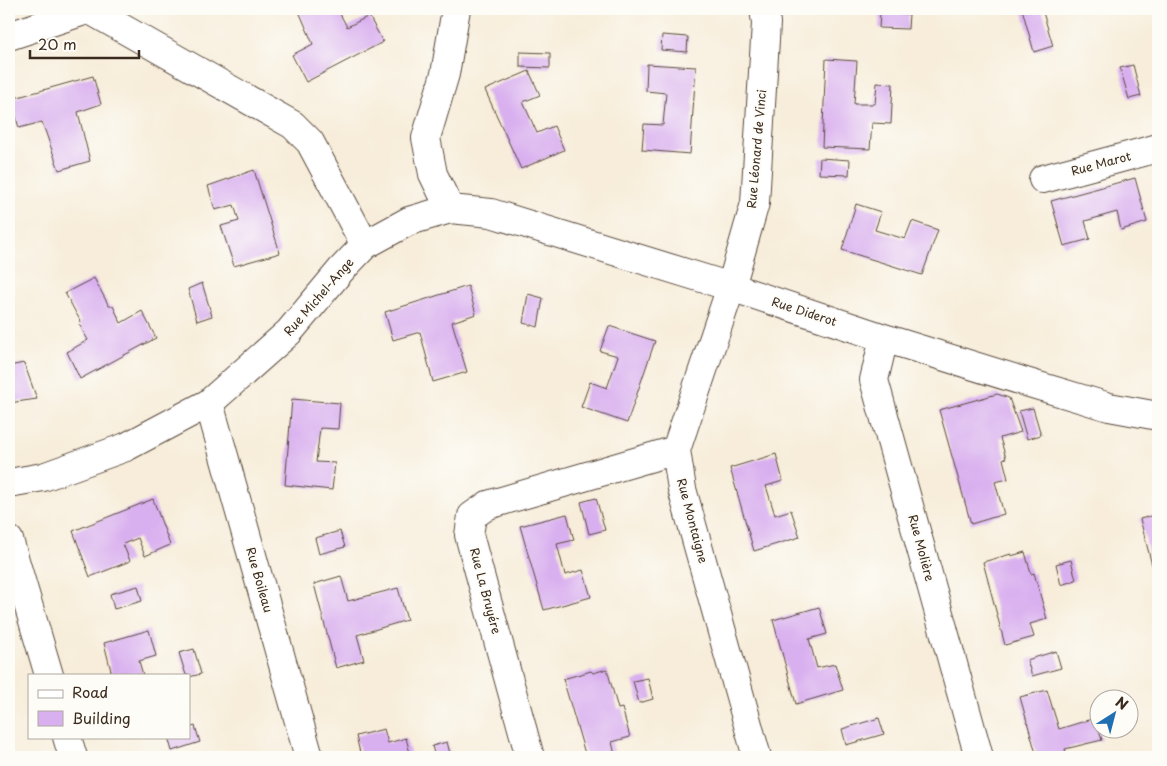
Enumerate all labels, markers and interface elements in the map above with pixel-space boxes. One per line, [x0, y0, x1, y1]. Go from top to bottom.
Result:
scale bar [30, 28, 139, 60]
text: 20 m [38, 32, 77, 55]
street label: Rue Léonard de Vinci [742, 89, 770, 209]
street label: Rue Marot [1069, 146, 1133, 180]
street label: Rue Michel-Ange [279, 253, 358, 339]
street label: Rue Diderot [769, 292, 839, 330]
street label: Rue Montaigne [673, 476, 713, 565]
street label: Rue Molière [904, 512, 940, 583]
street label: Rue Boileau [242, 545, 278, 614]
street label: Rue La Bruyére [466, 546, 506, 636]
legend [28, 674, 190, 738]
text: Road [72, 680, 108, 703]
north arrow [1090, 688, 1140, 738]
text: N [1111, 691, 1133, 715]
text: Building [72, 706, 131, 729]

